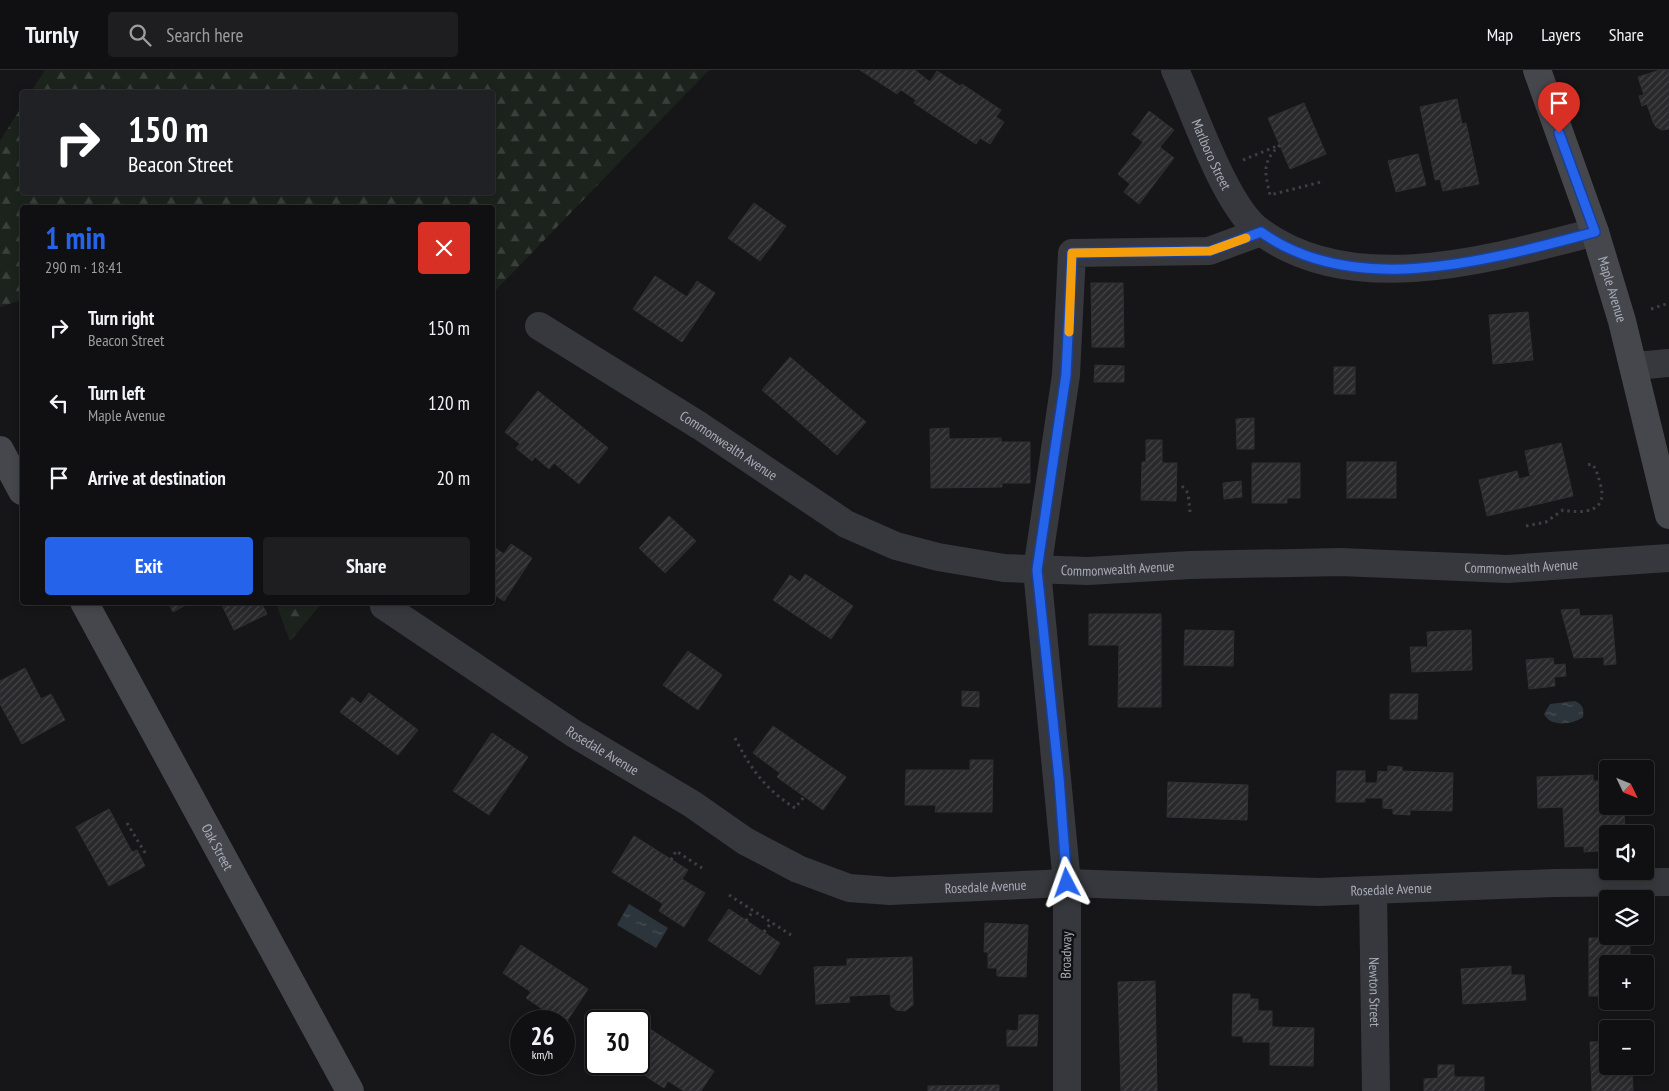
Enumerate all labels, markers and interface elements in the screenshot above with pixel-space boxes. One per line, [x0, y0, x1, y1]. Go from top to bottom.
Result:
search box [108, 12, 458, 57]
text: Turnly [25, 19, 78, 50]
icon: search [126, 21, 154, 49]
text: Search here [166, 23, 243, 47]
text: Map [1487, 23, 1513, 46]
text: Layers [1541, 23, 1581, 46]
text: Share [1609, 23, 1644, 46]
pin [1538, 82, 1580, 133]
icon: arrive [1545, 89, 1573, 117]
text: 150 m [128, 106, 209, 152]
icon: right [45, 110, 110, 175]
street label: Marlboro Street [1187, 116, 1235, 193]
text: Beacon Street [128, 150, 233, 178]
text: 1 min [45, 218, 106, 257]
button: close [418, 222, 470, 274]
street label: Maple Avenue [1594, 254, 1631, 325]
text: 290 m · 18:41 [45, 257, 123, 277]
text: Turn right [88, 306, 154, 330]
icon: right [45, 314, 73, 342]
text: 150 m [428, 316, 470, 340]
text: Beacon Street [88, 330, 164, 350]
text: Turn left [88, 381, 145, 405]
icon: left [45, 389, 73, 417]
text: 120 m [428, 391, 470, 415]
text: Maple Avenue [88, 405, 165, 425]
street label: Commonwealth Avenue [676, 407, 781, 484]
icon: arrive [45, 464, 73, 492]
text: Arrive at destination [88, 466, 226, 490]
text: 20 m [437, 466, 470, 490]
button: Exit [45, 537, 253, 595]
button: Share [263, 537, 470, 595]
street label: Commonwealth Avenue [1464, 555, 1579, 578]
street label: Commonwealth Avenue [1061, 557, 1175, 580]
street label: Rosedale Avenue [563, 722, 642, 779]
north arrow [1599, 760, 1654, 815]
map controls [1599, 760, 1654, 1075]
street label: Oak Street [197, 821, 237, 874]
button: sound [1599, 825, 1654, 880]
position arrow [1040, 856, 1092, 908]
street label: Rosedale Avenue [944, 876, 1027, 898]
street label: Rosedale Avenue [1350, 879, 1433, 900]
button: layers [1599, 890, 1654, 945]
street label: Broadway [1057, 930, 1075, 979]
button: + [1599, 955, 1654, 1010]
street label: Newton Street [1365, 957, 1384, 1027]
speed limit sign: 30 [585, 1010, 650, 1075]
text: 26 [531, 1020, 554, 1052]
button: − [1599, 1020, 1654, 1075]
text: km/h [532, 1047, 553, 1062]

